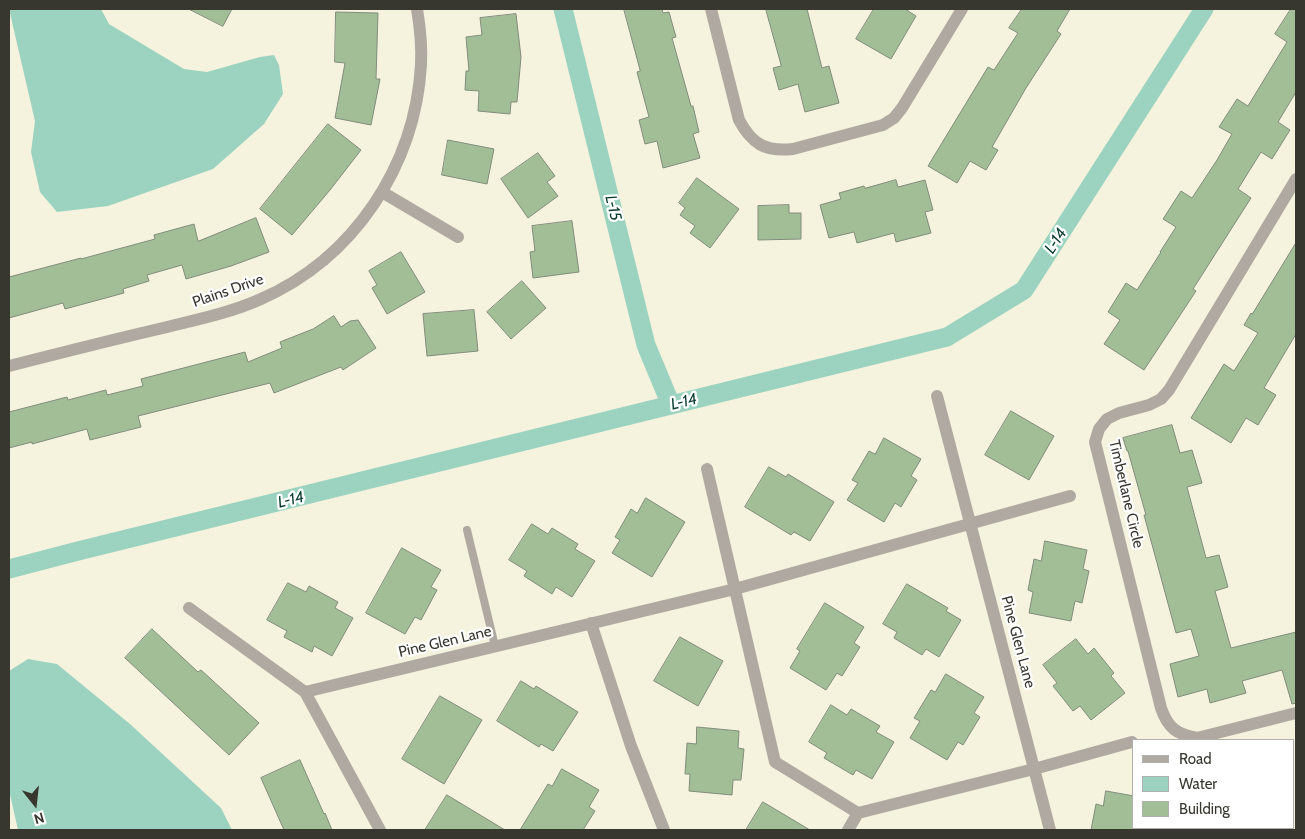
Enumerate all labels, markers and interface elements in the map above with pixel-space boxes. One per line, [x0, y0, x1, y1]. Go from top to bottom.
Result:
water label: L-15 [601, 193, 625, 223]
water label: L-14 [1041, 225, 1071, 257]
street label: Plains Drive [190, 270, 266, 312]
water label: L-14 [669, 389, 699, 415]
street label: Timberlane Circle [1105, 438, 1147, 550]
water label: L-14 [276, 487, 306, 513]
street label: Pine Glen Lane [997, 594, 1039, 690]
street label: Pine Glen Lane [397, 623, 493, 661]
legend [1132, 739, 1295, 829]
text: Road [1179, 750, 1212, 768]
text: Water [1179, 775, 1217, 793]
north arrow [10, 779, 60, 829]
text: Building [1179, 800, 1230, 818]
text: N [32, 808, 46, 828]

